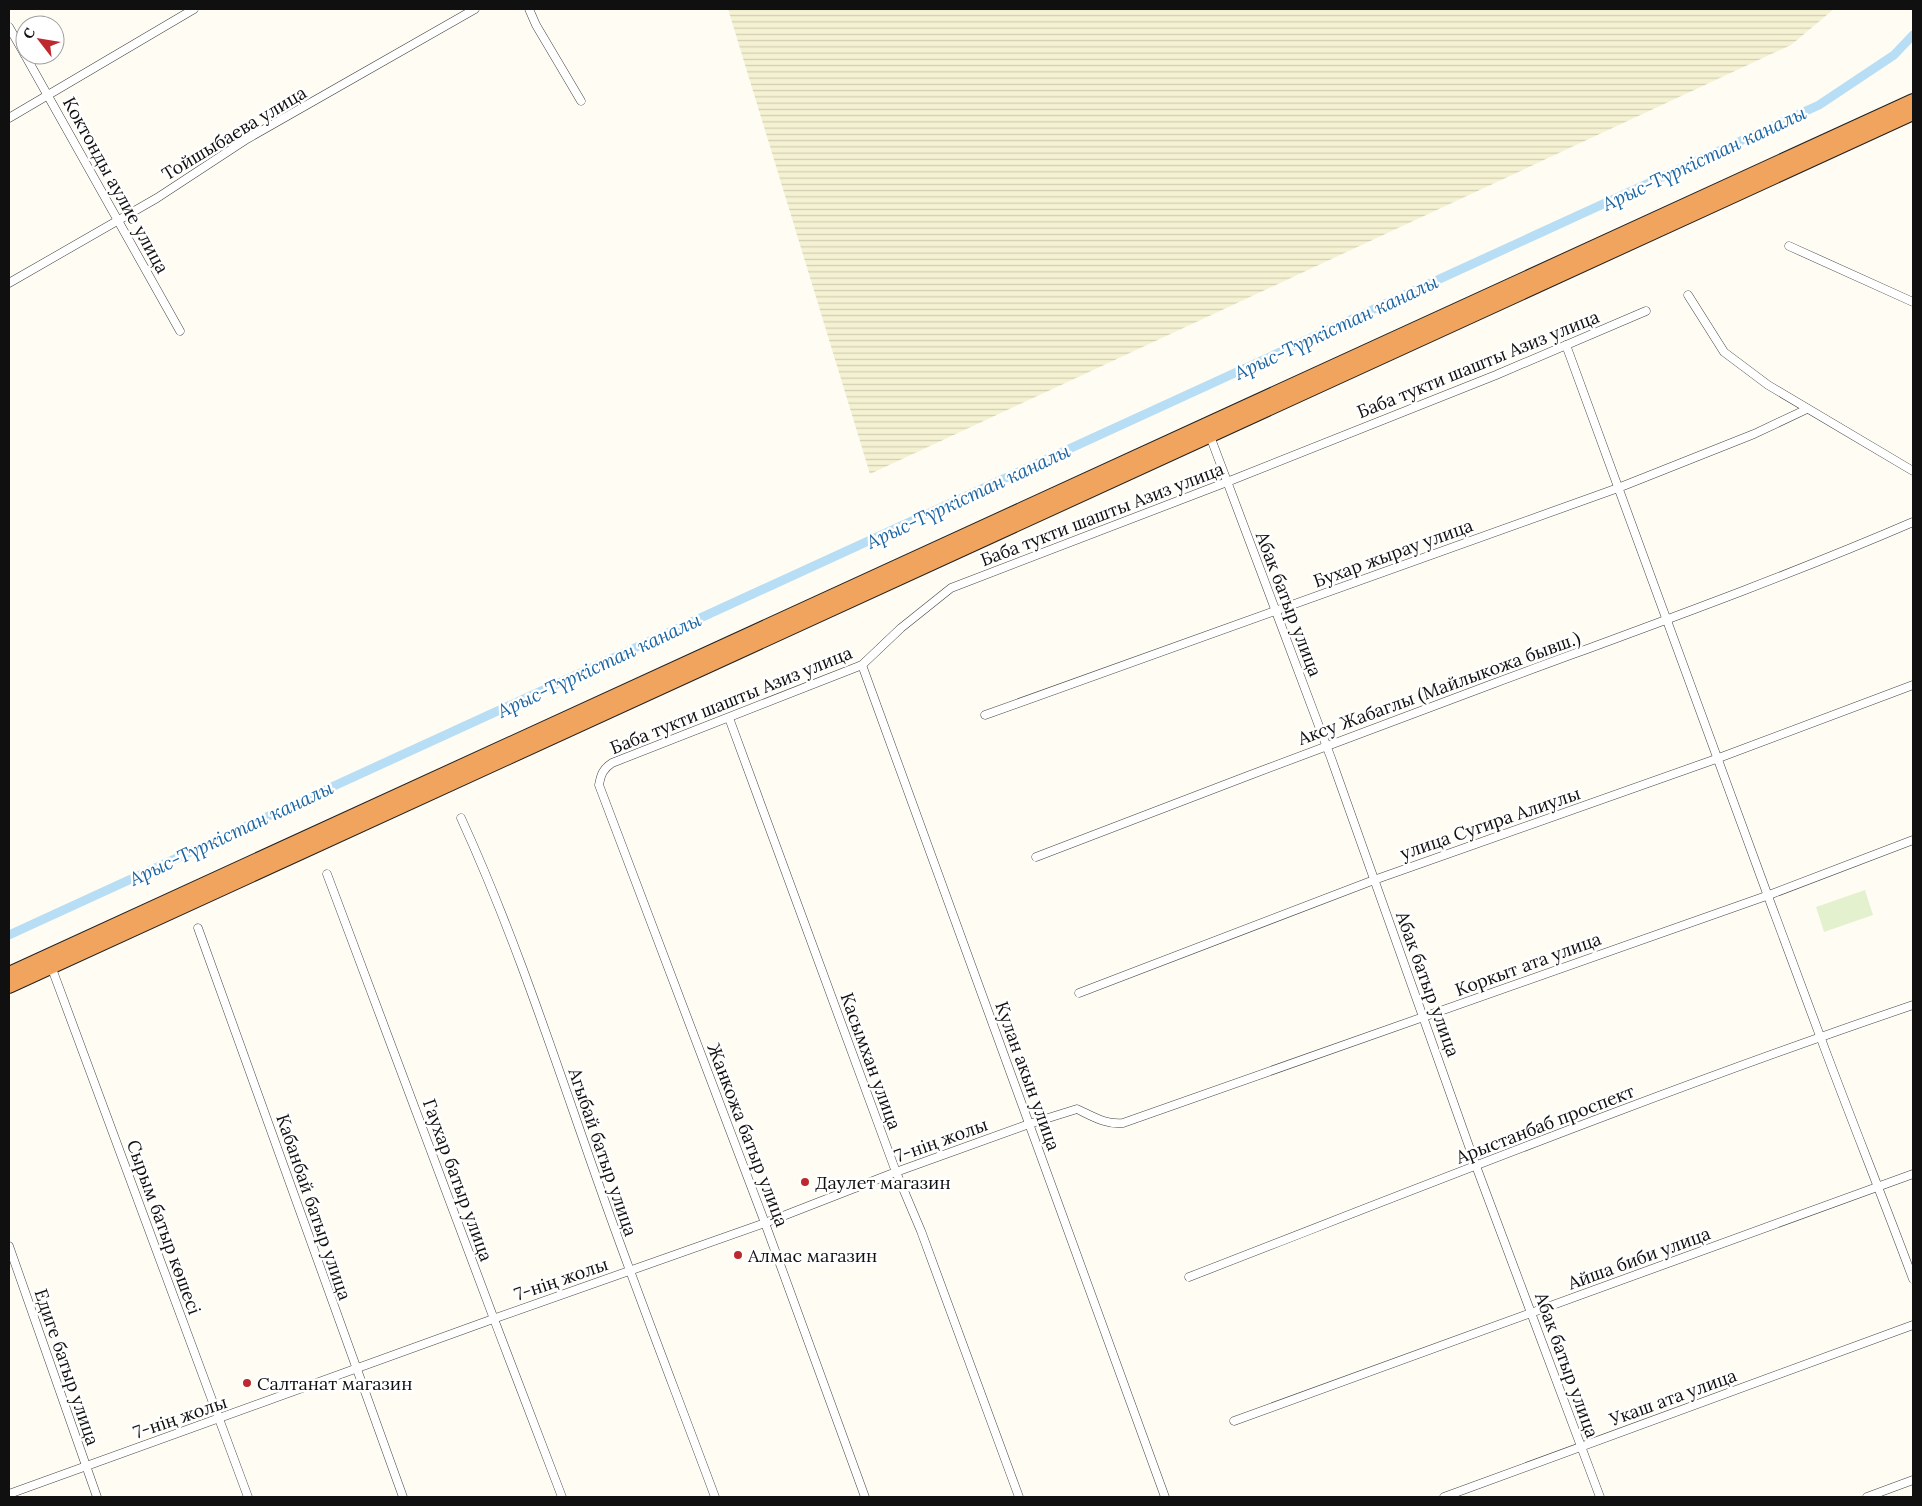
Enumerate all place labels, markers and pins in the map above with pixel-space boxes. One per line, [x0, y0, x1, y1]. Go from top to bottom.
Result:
place label: Даулет магазин [815, 1171, 951, 1194]
marker: Даулет магазин [799, 1176, 811, 1188]
place label: Алмас магазин [747, 1244, 877, 1267]
marker: Алмас магазин [732, 1249, 744, 1261]
place label: Салтанат магазин [257, 1372, 412, 1395]
marker: Салтанат магазин [241, 1377, 253, 1389]

